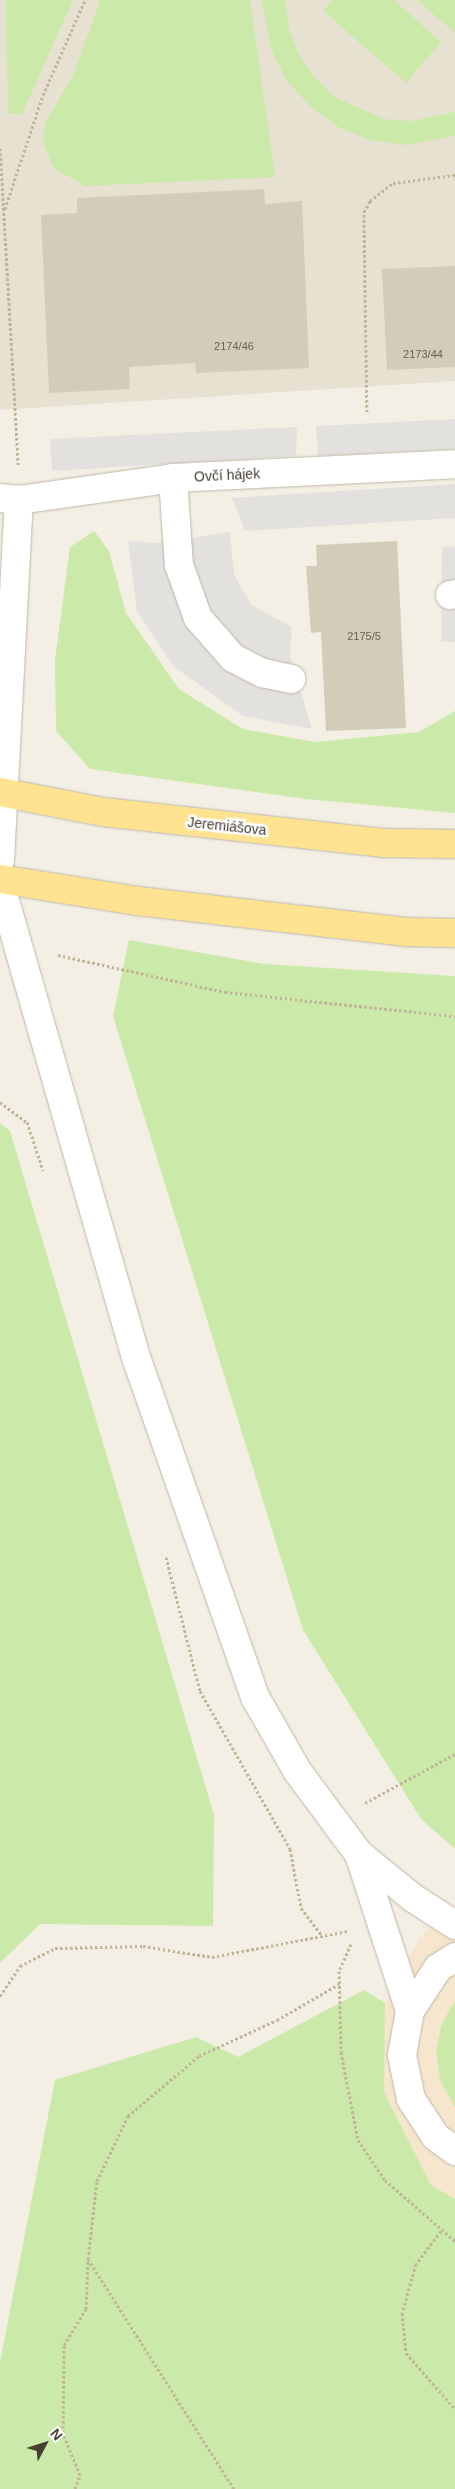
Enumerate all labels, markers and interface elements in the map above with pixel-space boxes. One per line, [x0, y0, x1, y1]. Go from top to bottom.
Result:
house number: 2174/46 [214, 339, 254, 353]
house number: 2173/44 [403, 347, 443, 361]
street label: Ovčí hájek [194, 465, 260, 485]
house number: 2175/5 [347, 629, 381, 643]
street label: Jeremiášova [187, 813, 267, 839]
north arrow [20, 2419, 70, 2469]
text: N [47, 2425, 66, 2443]

